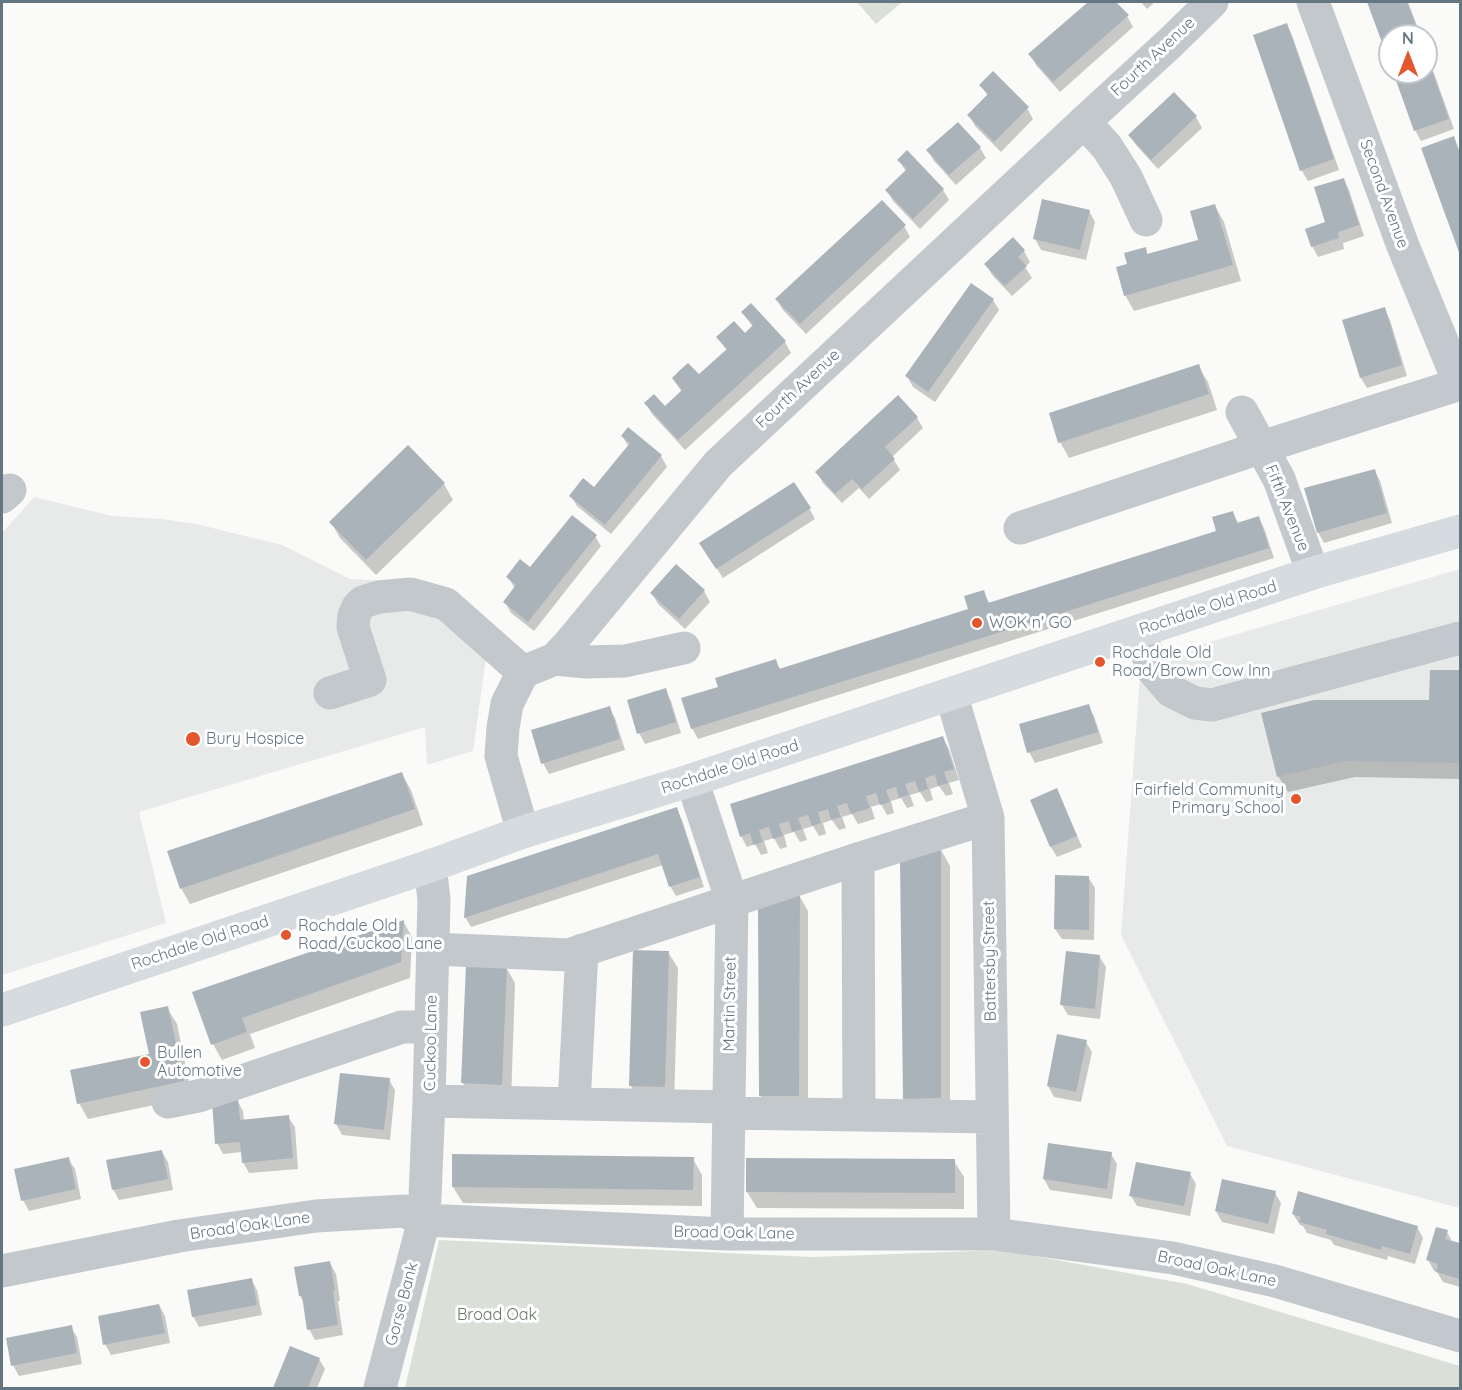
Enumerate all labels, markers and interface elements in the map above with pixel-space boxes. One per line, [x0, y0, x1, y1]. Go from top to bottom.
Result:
street label: Fourth Avenue [1107, 13, 1199, 101]
north arrow [1378, 24, 1438, 84]
text: N [1402, 28, 1414, 48]
street label: Second Avenue [1355, 137, 1413, 251]
street label: Fourth Avenue [752, 345, 844, 433]
street label: Fifth Avenue [1261, 462, 1313, 554]
street label: Rochdale Old Road [1137, 577, 1279, 639]
place label: WOK n' GO [989, 613, 1072, 633]
marker: WOK n' GO [970, 616, 984, 630]
place label: Rochdale Old Road/Brown Cow Inn [1112, 643, 1271, 681]
marker: Rochdale Old Road/Brown Cow Inn [1093, 655, 1107, 669]
place label: Bury Hospice [206, 729, 304, 749]
marker: Bury Hospice [184, 730, 202, 748]
street label: Rochdale Old Road [659, 736, 801, 798]
place label: Fairfield Community Primary School [1135, 780, 1284, 818]
marker: Fairfield Community Primary School [1289, 792, 1303, 806]
street label: Battersby Street [979, 901, 1001, 1021]
street label: Rochdale Old Road [129, 912, 271, 974]
place label: Rochdale Old Road/Cuckoo Lane [298, 916, 442, 954]
marker: Rochdale Old Road/Cuckoo Lane [279, 928, 293, 942]
street label: Martin Street [720, 956, 740, 1052]
street label: Cuckoo Lane [421, 995, 441, 1091]
place label: Bullen Automotive [157, 1043, 242, 1081]
marker: Bullen Automotive [138, 1055, 152, 1069]
street label: Broad Oak Lane [189, 1208, 311, 1244]
street label: Broad Oak Lane [673, 1222, 795, 1244]
street label: Broad Oak Lane [1156, 1247, 1278, 1291]
street label: Gorse Bank [382, 1260, 422, 1348]
park label: Broad Oak [457, 1305, 537, 1325]

